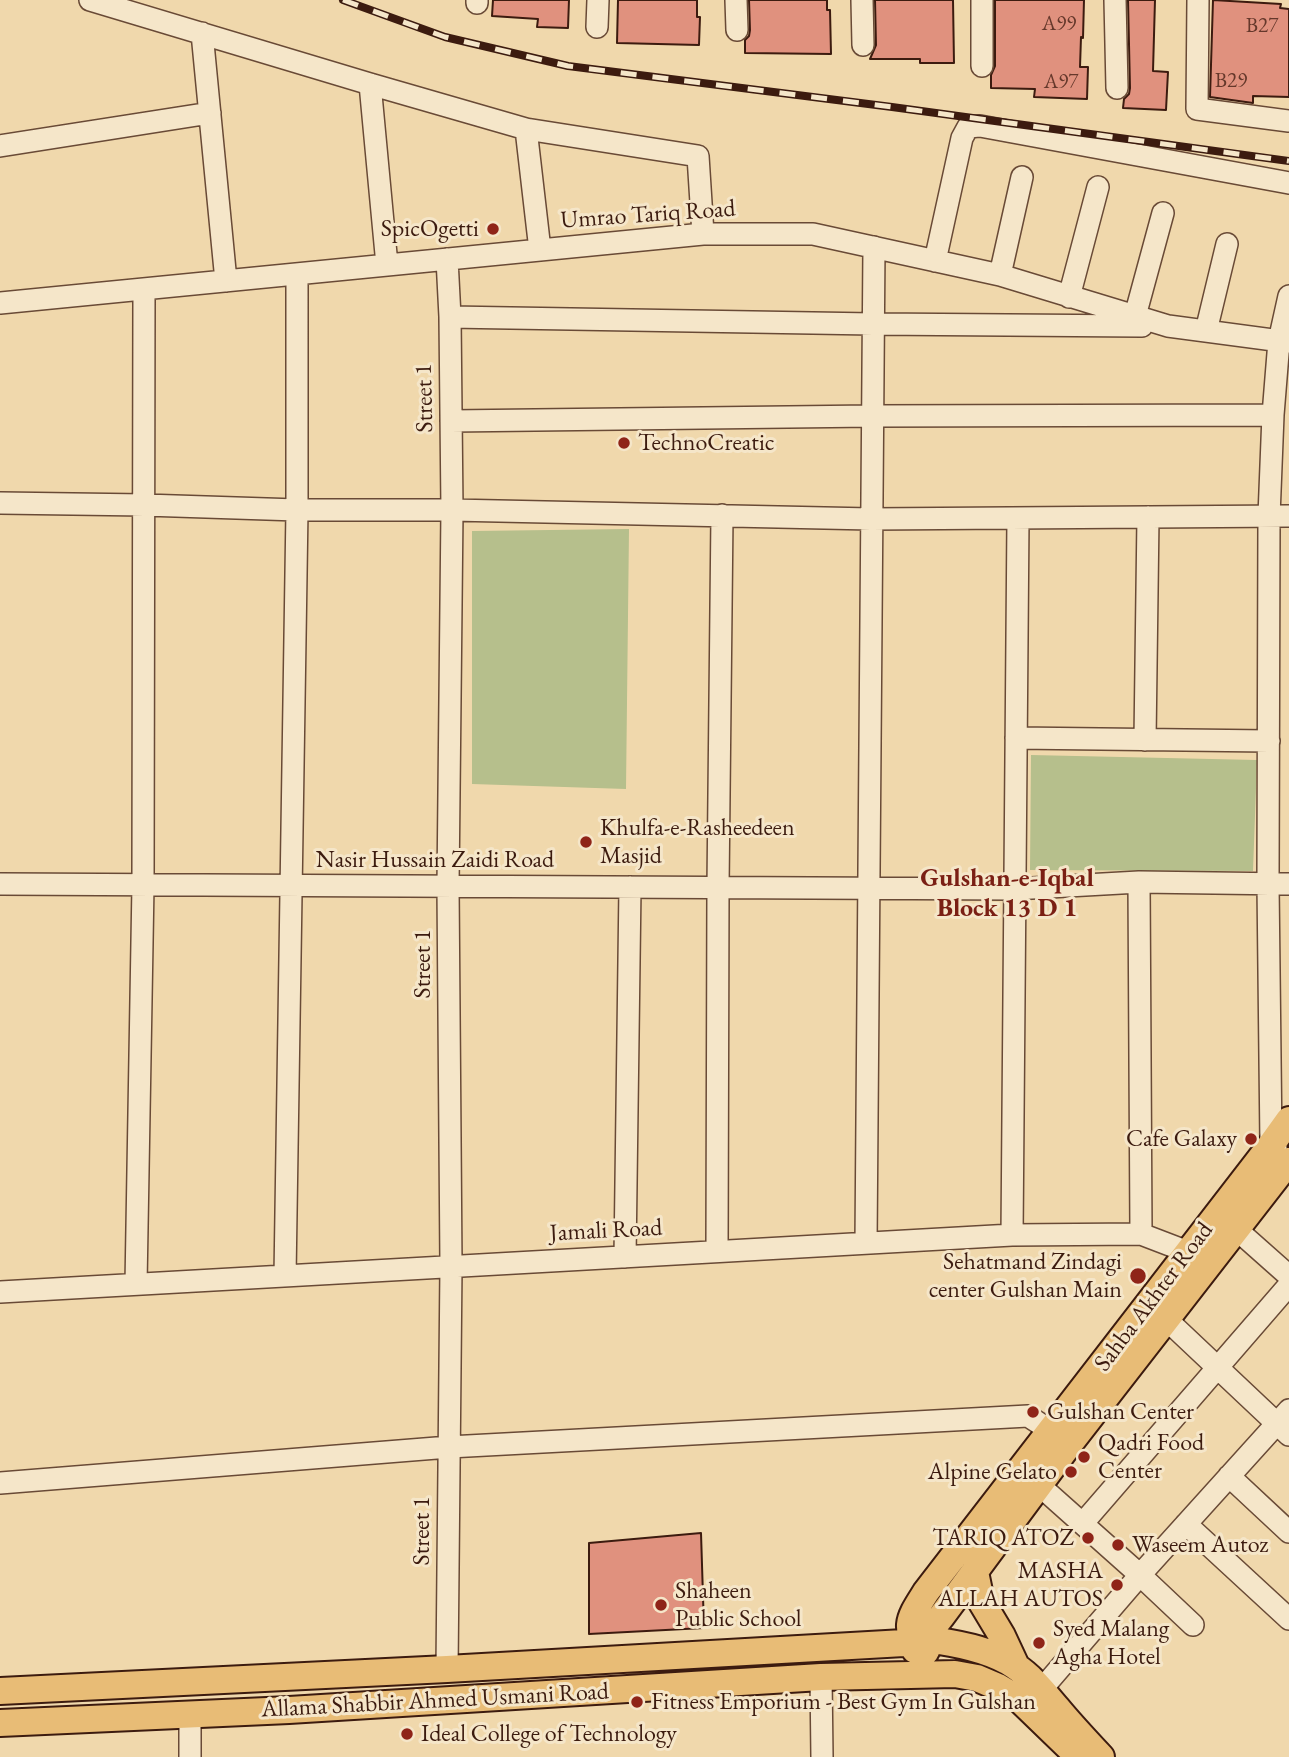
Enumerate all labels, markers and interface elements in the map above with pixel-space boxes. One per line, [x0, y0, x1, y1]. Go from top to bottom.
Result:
house number: A99 [1042, 11, 1076, 37]
house number: B27 [1246, 13, 1278, 39]
house number: B29 [1215, 68, 1247, 94]
house number: A97 [1044, 69, 1078, 95]
street label: Umrao Tariq Road [560, 195, 736, 235]
place label: SpicOgetti [381, 215, 479, 243]
marker: SpicOgetti [485, 221, 501, 237]
street label: Street 1 [410, 363, 440, 433]
place label: TechnoCreatic [638, 429, 775, 457]
marker: TechnoCreatic [616, 435, 632, 451]
place label: Khulfa-e-Rasheedeen Masjid [600, 814, 795, 870]
marker: Khulfa-e-Rasheedeen Masjid [578, 834, 594, 850]
street label: Nasir Hussain Zaidi Road [316, 846, 554, 874]
district label: Gulshan-e-Iqbal Block 13 D 1 [920, 863, 1094, 924]
street label: Street 1 [409, 929, 437, 999]
place label: Cafe Galaxy [1126, 1125, 1237, 1153]
marker: Cafe Galaxy [1243, 1131, 1259, 1147]
street label: Jamali Road [549, 1214, 663, 1248]
street label: Sahba Akhter Road [1088, 1217, 1220, 1377]
place label: Sehatmand Zindagi center Gulshan Main [929, 1248, 1122, 1304]
marker: Sehatmand Zindagi center Gulshan Main [1128, 1266, 1148, 1286]
place label: Gulshan Center [1047, 1398, 1194, 1426]
marker: Gulshan Center [1025, 1404, 1041, 1420]
place label: Qadri Food Center [1098, 1429, 1204, 1485]
marker: Qadri Food Center [1076, 1449, 1092, 1465]
place label: Alpine Gelato [928, 1458, 1057, 1486]
marker: Alpine Gelato [1063, 1464, 1079, 1480]
street label: Street 1 [408, 1496, 436, 1566]
place label: TARIQ ATOZ [932, 1524, 1074, 1552]
marker: TARIQ ATOZ [1080, 1530, 1096, 1546]
place label: Waseem Autoz [1132, 1531, 1268, 1559]
marker: Waseem Autoz [1110, 1537, 1126, 1553]
place label: MASHA ALLAH AUTOS [938, 1557, 1103, 1613]
place label: Shaheen Public School [675, 1577, 802, 1633]
marker: MASHA ALLAH AUTOS [1109, 1577, 1125, 1593]
marker: Shaheen Public School [653, 1597, 669, 1613]
place label: Syed Malang Agha Hotel [1053, 1615, 1169, 1671]
marker: Syed Malang Agha Hotel [1031, 1635, 1047, 1651]
street label: Allama Shabbir Ahmed Usmani Road [260, 1678, 610, 1724]
place label: Fitness Emporium - Best Gym In Gulshan [651, 1688, 1036, 1716]
marker: Fitness Emporium - Best Gym In Gulshan [629, 1694, 645, 1710]
place label: Ideal College of Technology [421, 1720, 677, 1748]
marker: Ideal College of Technology [399, 1726, 415, 1742]

